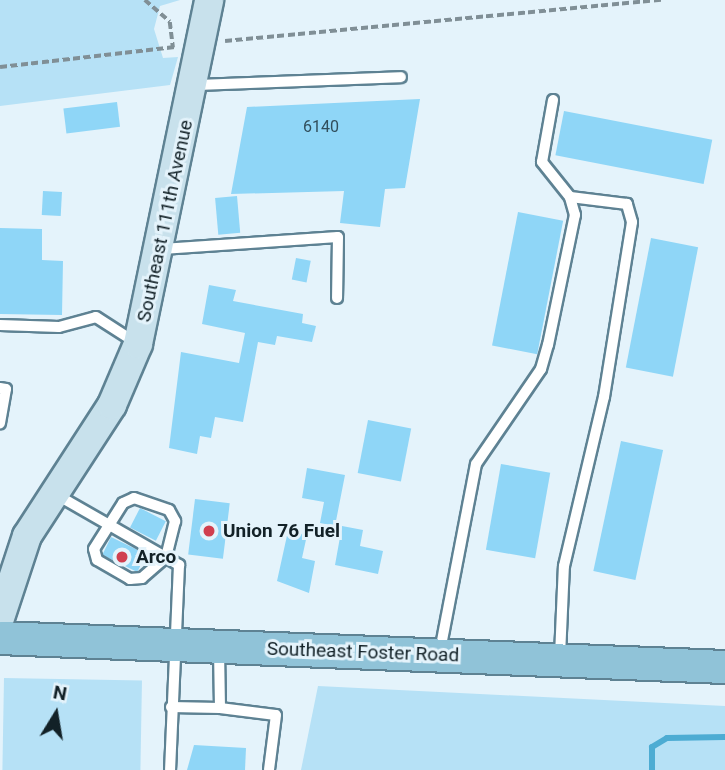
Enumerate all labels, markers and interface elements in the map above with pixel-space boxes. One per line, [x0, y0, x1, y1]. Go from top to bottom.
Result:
house number: 6140 [303, 117, 339, 137]
street label: Southeast 111th Avenue [132, 118, 198, 324]
place label: Union 76 Fuel [223, 520, 340, 542]
marker: Union 76 Fuel [201, 523, 217, 539]
place label: Arco [136, 546, 176, 568]
marker: Arco [114, 549, 130, 565]
street label: Southeast Foster Road [266, 637, 460, 667]
north arrow [21, 679, 91, 749]
text: N [51, 680, 69, 705]

